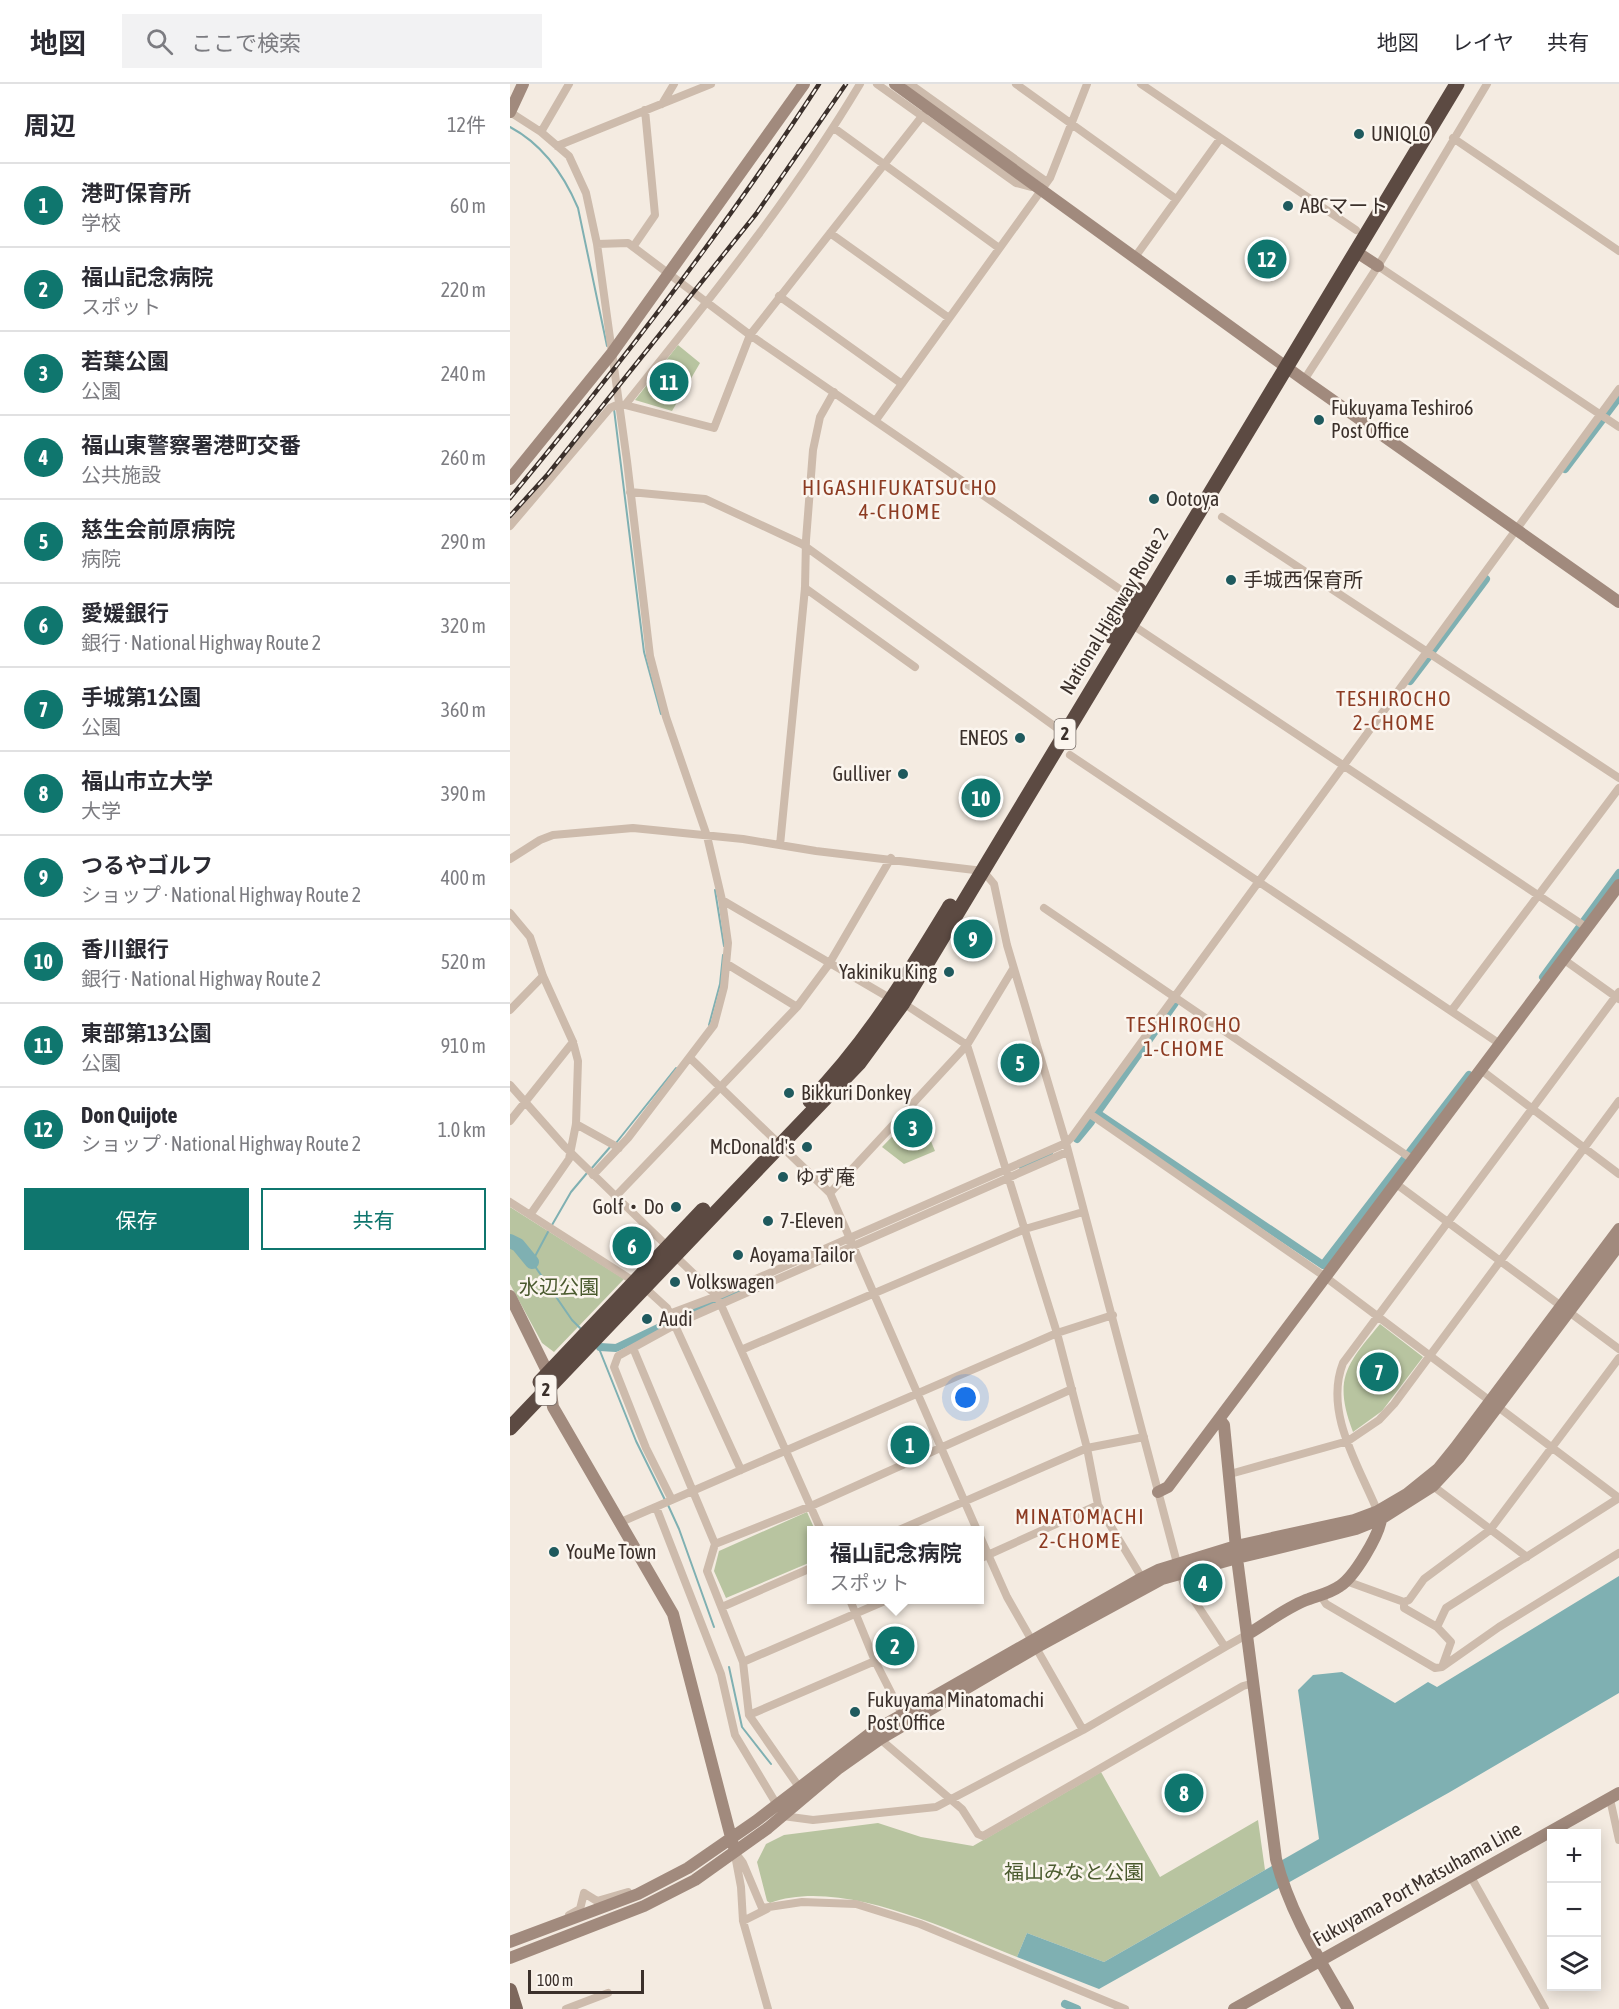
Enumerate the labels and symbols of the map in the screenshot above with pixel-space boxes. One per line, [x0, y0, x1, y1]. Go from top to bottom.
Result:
place label: UNIQLO [1371, 122, 1430, 145]
marker: UNIQLO [1352, 127, 1366, 141]
place label: ABCマート [1300, 194, 1388, 217]
marker: ABCマート [1281, 199, 1295, 213]
pin: 12 [1248, 236, 1287, 282]
pin: 11 [650, 360, 688, 404]
place label: Fukuyama Teshiro6 Post Office [1331, 396, 1473, 442]
marker: Fukuyama Teshiro6 Post Office [1312, 413, 1326, 427]
district label: HIGASHIFUKATSUCHO 4-CHOME [802, 475, 998, 523]
place label: Ootoya [1166, 487, 1219, 510]
marker: Ootoya [1147, 492, 1161, 506]
street label: National Highway Route 2 [1055, 523, 1172, 698]
place label: 手城西保育所 [1243, 568, 1363, 591]
marker: 手城西保育所 [1224, 573, 1238, 587]
district label: TESHIROCHO 2-CHOME [1336, 686, 1452, 734]
road number: 2 [1054, 719, 1076, 749]
place label: ENEOS [959, 726, 1008, 749]
marker: ENEOS [1013, 731, 1027, 745]
place label: Gulliver [833, 762, 892, 785]
marker: Gulliver [896, 767, 910, 781]
pin: 10 [962, 776, 1000, 820]
pin: 9 [954, 916, 992, 962]
place label: Yakiniku King [839, 960, 937, 983]
marker: Yakiniku King [942, 965, 956, 979]
district label: TESHIROCHO 1-CHOME [1126, 1012, 1242, 1060]
pin: 5 [1000, 1040, 1040, 1086]
place label: Bikkuri Donkey [801, 1081, 911, 1104]
marker: Bikkuri Donkey [782, 1086, 796, 1100]
pin: 3 [894, 1106, 932, 1150]
place label: McDonald's [710, 1135, 795, 1158]
marker: McDonald's [800, 1140, 814, 1154]
place label: ゆず庵 [795, 1165, 855, 1188]
marker: ゆず庵 [776, 1170, 790, 1184]
place label: Golf・Do [593, 1195, 664, 1218]
marker: Golf・Do [669, 1200, 683, 1214]
place label: 7-Eleven [780, 1209, 844, 1232]
marker: 7-Eleven [761, 1214, 775, 1228]
pin: 6 [612, 1224, 652, 1268]
place label: Aoyama Tailor [750, 1243, 856, 1266]
marker: Aoyama Tailor [731, 1248, 745, 1262]
place label: Volkswagen [687, 1270, 775, 1293]
park label: 水辺公園 [519, 1275, 599, 1298]
marker: Volkswagen [668, 1275, 682, 1289]
place label: Audi [659, 1307, 693, 1330]
marker: Audi [640, 1312, 654, 1326]
pin: 7 [1360, 1350, 1398, 1394]
road number: 2 [536, 1375, 556, 1405]
your location [951, 1383, 980, 1412]
pin: 1 [890, 1422, 930, 1468]
district label: MINATOMACHI 2-CHOME [1015, 1504, 1145, 1552]
place label: YouMe Town [566, 1540, 656, 1563]
marker: YouMe Town [547, 1545, 561, 1559]
pin: 4 [1184, 1560, 1222, 1606]
pin: 2 [876, 1624, 914, 1668]
place label: Fukuyama Minatomachi Post Office [867, 1688, 1044, 1734]
marker: Fukuyama Minatomachi Post Office [848, 1705, 862, 1719]
pin: 8 [1164, 1770, 1204, 1816]
street label: Fukuyama Port Matsuhama Line [1309, 1817, 1525, 1951]
park label: 福山みなと公園 [1004, 1860, 1144, 1883]
scale bar [528, 1967, 644, 1994]

